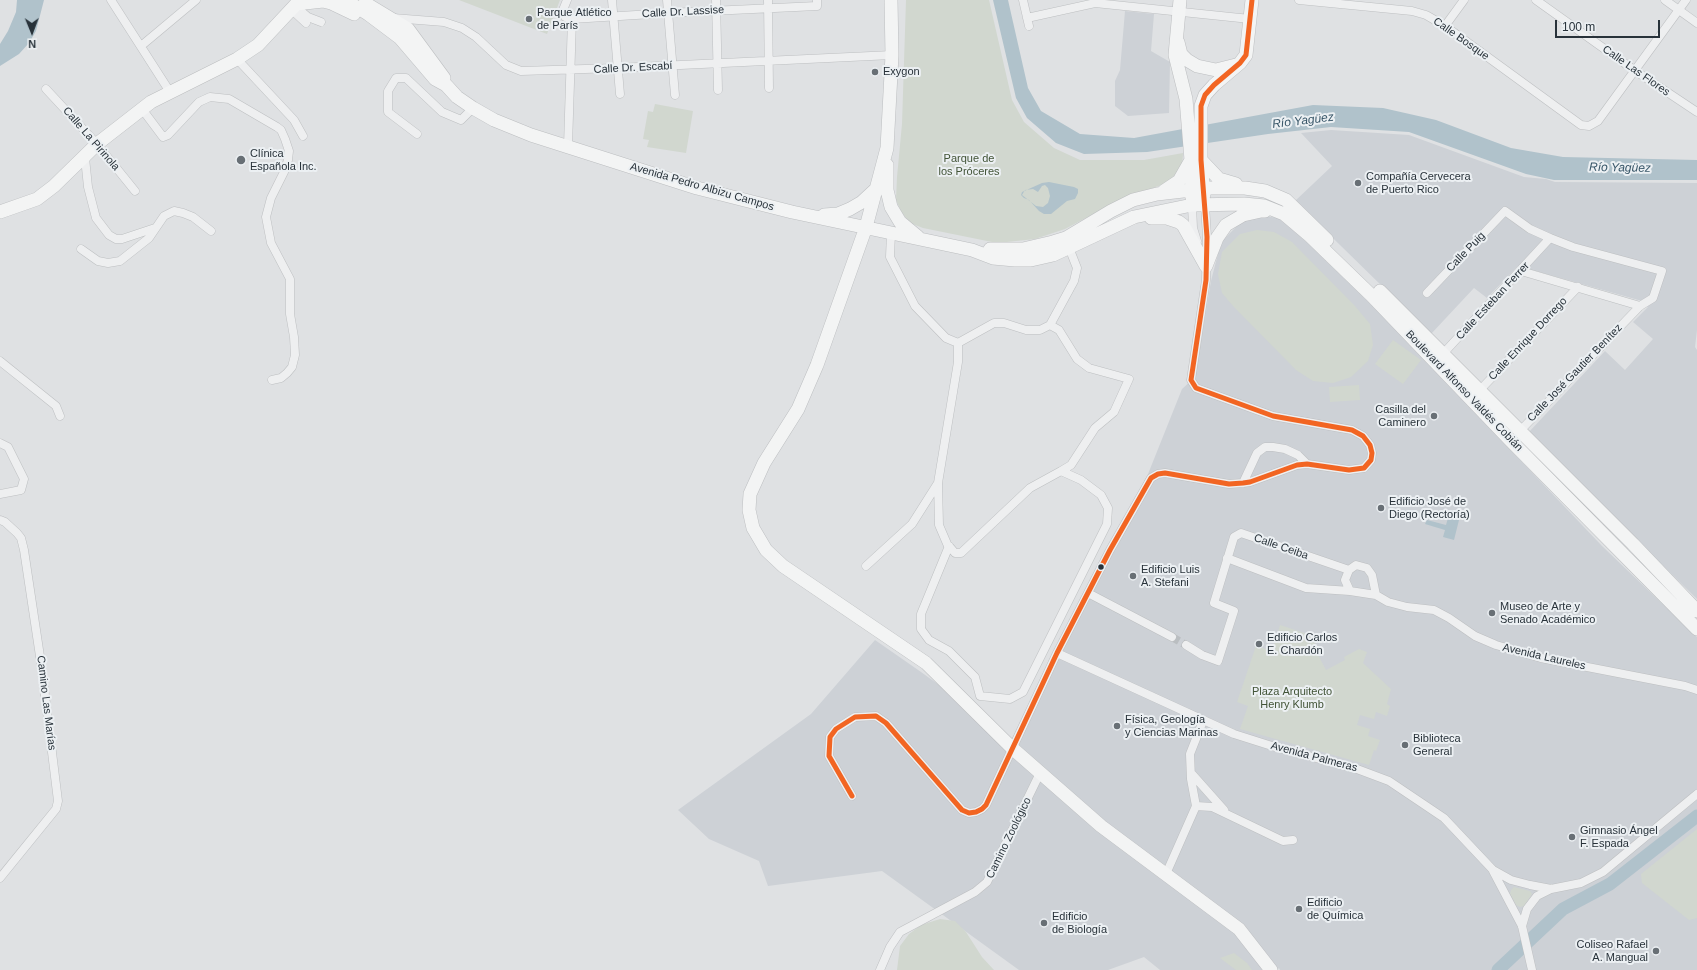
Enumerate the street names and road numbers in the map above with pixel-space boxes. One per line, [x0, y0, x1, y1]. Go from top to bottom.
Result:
street label: Calle Dr. Lassise [641, 3, 725, 21]
street label: Calle Bosque [1430, 15, 1492, 63]
street label: Calle Las Flores [1600, 43, 1672, 99]
street label: Calle Dr. Escabí [593, 59, 673, 77]
street label: Calle La Pirinola [60, 104, 122, 174]
street label: Avenida Pedro Albizu Campos [629, 160, 775, 214]
street label: Calle Puig [1444, 229, 1488, 275]
street label: Calle Esteban Ferrer [1454, 259, 1532, 343]
street label: Calle Enrique Dorrego [1486, 295, 1570, 383]
street label: Calle José Gautier Benítez [1525, 321, 1625, 425]
street label: Boulevard Alfonso Valdés Cobián [1403, 328, 1525, 454]
street label: Calle Ceiba [1252, 532, 1310, 562]
street label: Avenida Laureles [1501, 641, 1587, 673]
street label: Camino Las Marías [34, 655, 58, 751]
street label: Avenida Palmeras [1269, 739, 1359, 775]
street label: Camino Zoológico [984, 795, 1034, 881]

